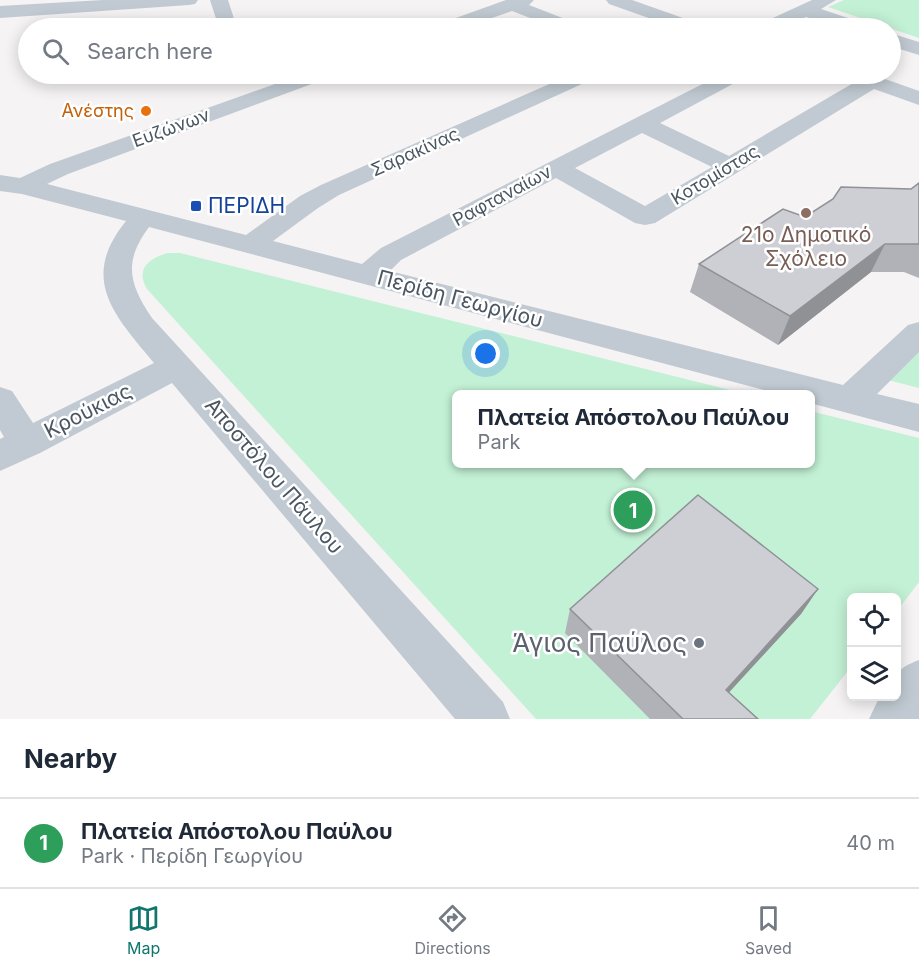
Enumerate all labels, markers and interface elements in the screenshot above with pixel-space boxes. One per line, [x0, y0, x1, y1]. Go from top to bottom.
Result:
search box [18, 18, 901, 84]
icon: search [39, 35, 72, 68]
text: Search here [87, 38, 213, 64]
place label: Ανέστης [61, 100, 134, 121]
street label: Ευζώνων [129, 104, 213, 151]
marker: Ανέστης [139, 104, 153, 118]
street label: Σαρακίνας [368, 123, 462, 180]
street label: Κοτομίστας [667, 140, 762, 209]
street label: Ραφταναίων [449, 161, 555, 230]
place label: ΠΕΡΙΔΗ [208, 193, 285, 218]
marker: ΠΕΡΙΔΗ [189, 199, 203, 213]
marker: 21ο Δημοτικό Σχόλειο [799, 206, 813, 220]
place label: 21ο Δημοτικό Σχόλειο [741, 222, 871, 271]
street label: Περίδη Γεωργίου [375, 264, 546, 333]
your location [471, 339, 500, 368]
street label: Κρούκιας [40, 378, 136, 443]
popup [452, 390, 815, 468]
street label: Αποστόλου Πάυλου [200, 393, 349, 559]
text: Πλατεία Απόστολου Παύλου [478, 404, 789, 430]
text: Park [478, 430, 520, 454]
pin: 1 [614, 488, 652, 532]
map controls [847, 593, 901, 701]
button: locate [847, 593, 901, 647]
place label: Άγιος Παύλος [512, 627, 687, 658]
marker: Άγιος Παύλος [692, 636, 706, 650]
button: layers [847, 647, 901, 701]
text: Nearby [24, 743, 117, 774]
text: Πλατεία Απόστολου Παύλου [81, 818, 393, 844]
text: 1 [39, 831, 48, 855]
text: 40 m [846, 831, 895, 855]
text: Park · Περίδη Γεωργίου [81, 844, 303, 868]
tab: Map [127, 902, 160, 958]
tab: Directions [415, 902, 491, 958]
tab: Saved [745, 902, 792, 958]

